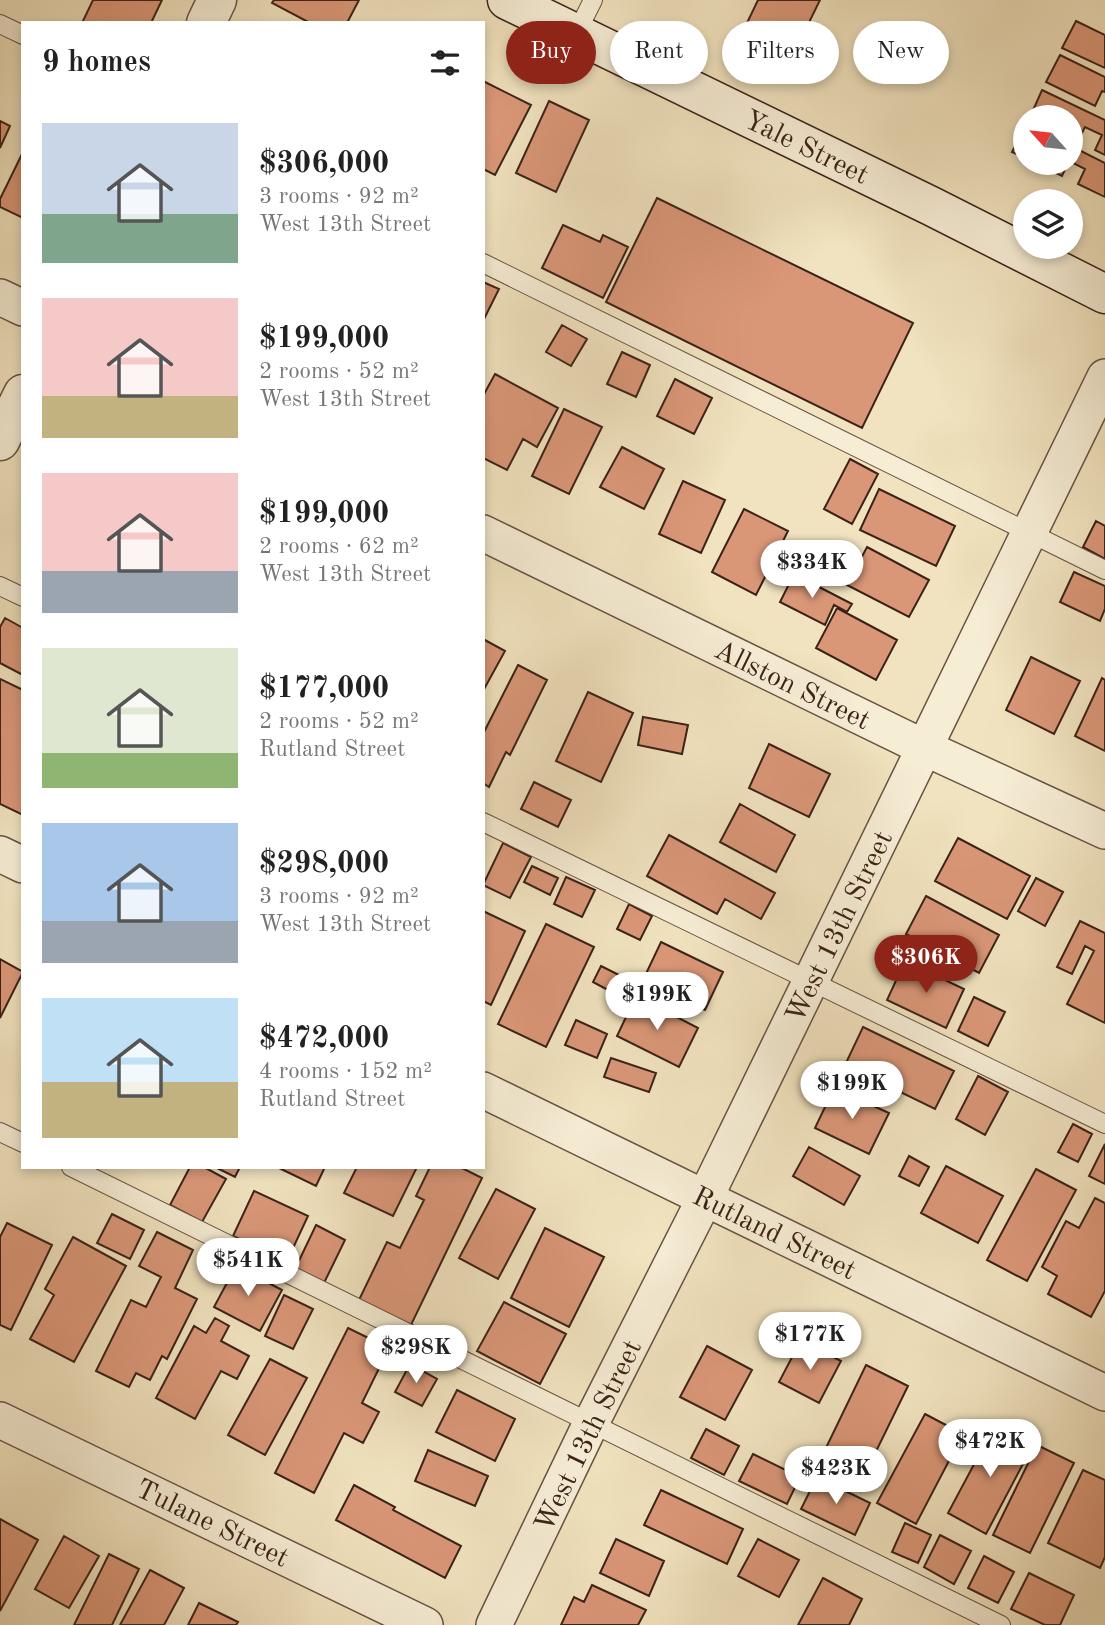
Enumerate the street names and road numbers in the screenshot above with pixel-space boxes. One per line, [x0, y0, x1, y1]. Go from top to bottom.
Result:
street label: Yale Street [739, 107, 872, 191]
street label: Allston Street [709, 637, 874, 736]
street label: West 13th Street [782, 827, 899, 1028]
street label: Rutland Street [688, 1183, 860, 1286]
street label: West 13th Street [531, 1336, 648, 1537]
street label: Tulane Street [131, 1476, 293, 1574]

